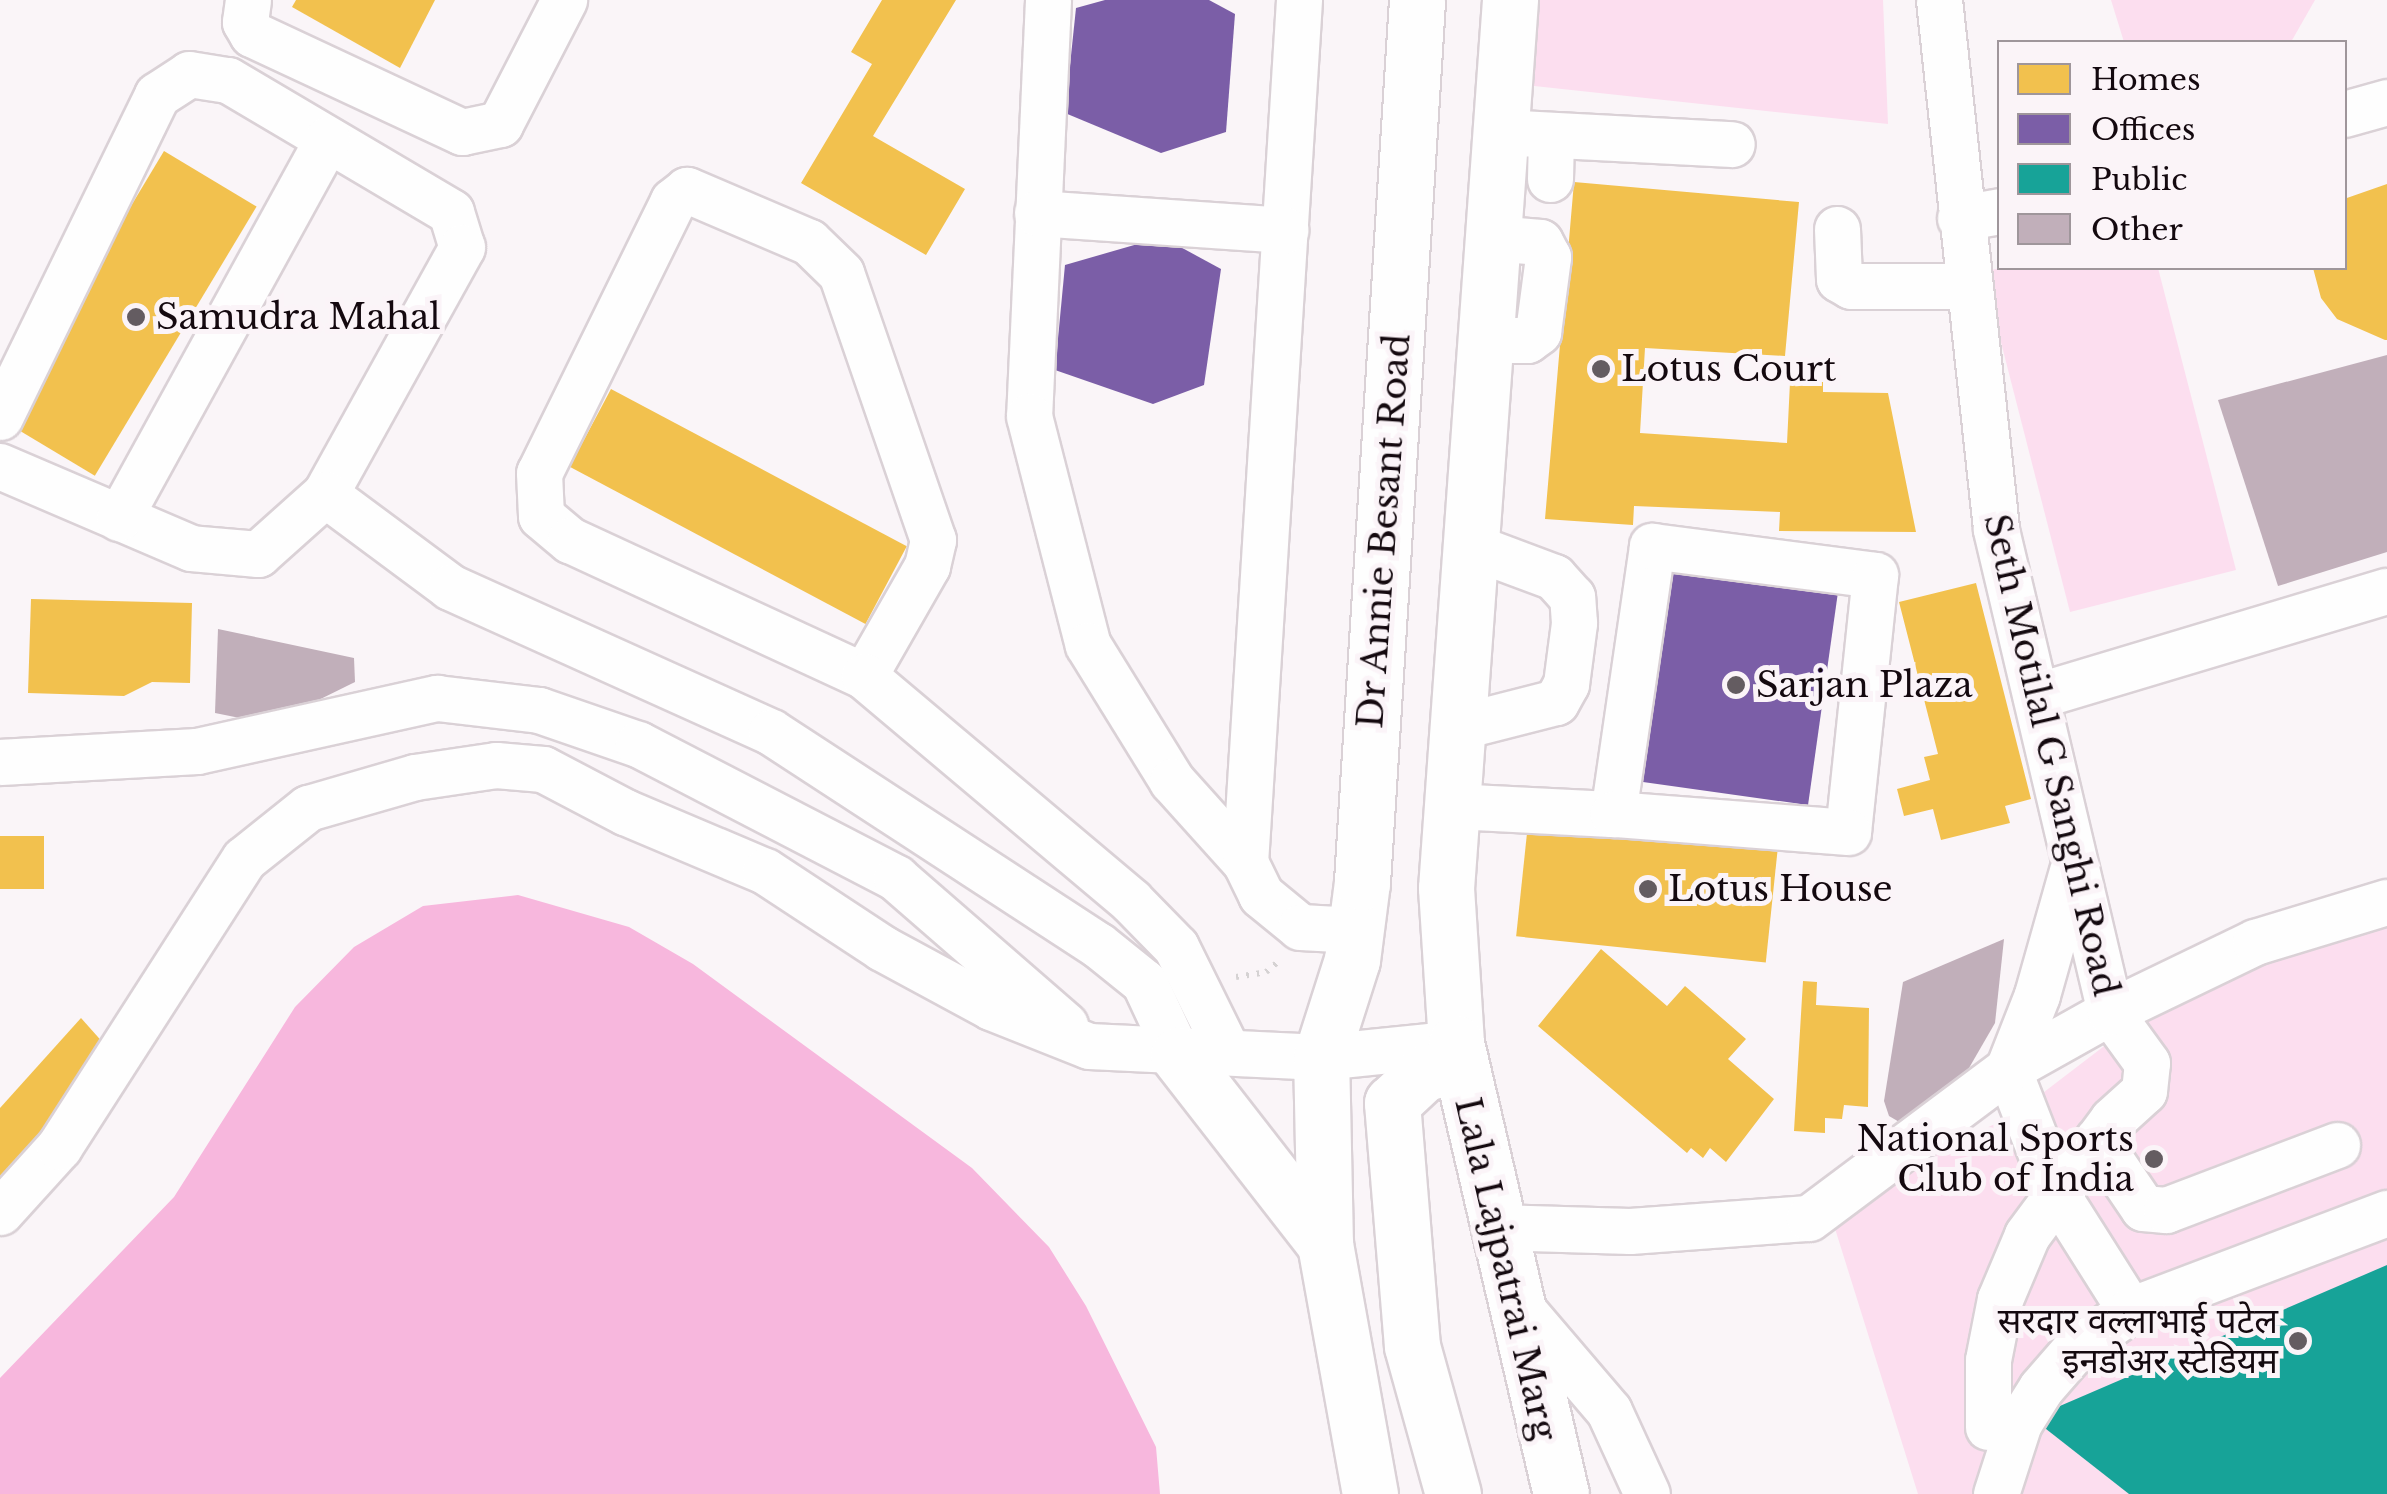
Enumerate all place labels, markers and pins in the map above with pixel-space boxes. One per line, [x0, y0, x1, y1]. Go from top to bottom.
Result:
place label: Samudra Mahal [156, 296, 441, 338]
marker: Samudra Mahal [125, 306, 147, 328]
place label: Lotus Court [1621, 348, 1836, 390]
marker: Lotus Court [1590, 358, 1612, 380]
place label: Sarjan Plaza [1756, 664, 1973, 706]
marker: Sarjan Plaza [1725, 674, 1747, 696]
place label: Lotus House [1668, 868, 1893, 910]
marker: Lotus House [1637, 878, 1659, 900]
place label: National Sports Club of India [1856, 1118, 2134, 1200]
marker: National Sports Club of India [2143, 1148, 2165, 1170]
place label: सरदार वल्लाभाई पटेल इनडोअर स्टेडियम [1998, 1300, 2278, 1382]
marker: सरदार वल्लाभाई पटेल इनडोअर स्टेडियम [2287, 1330, 2309, 1352]

